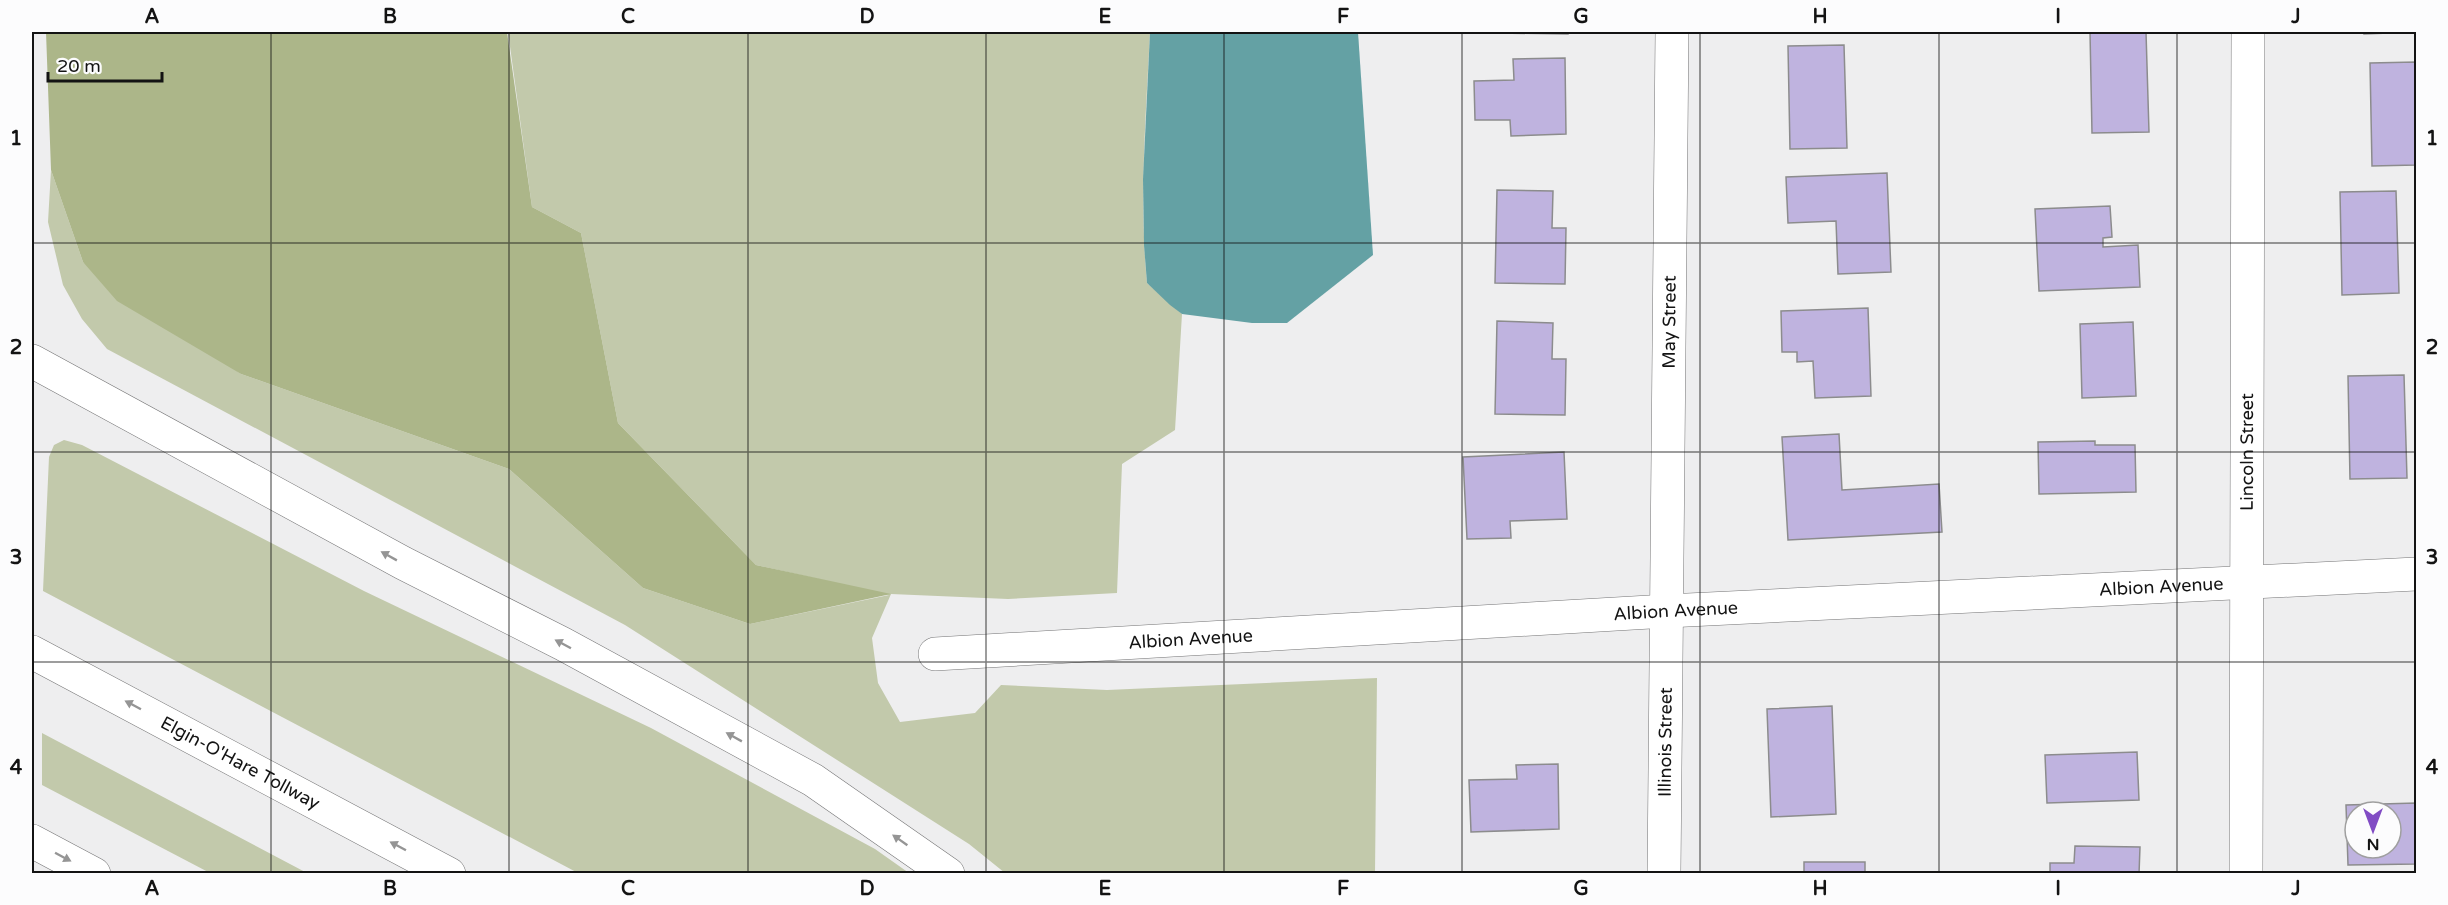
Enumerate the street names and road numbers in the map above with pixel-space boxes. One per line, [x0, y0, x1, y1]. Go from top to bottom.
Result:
street label: May Street [1658, 275, 1681, 369]
street label: Lincoln Street [2236, 393, 2258, 511]
street label: Albion Avenue [2098, 573, 2224, 601]
street label: Albion Avenue [1613, 597, 1739, 625]
street label: Albion Avenue [1128, 624, 1253, 654]
street label: Illinois Street [1654, 687, 1677, 797]
street label: Elgin-O'Hare Tollway [157, 711, 324, 814]

